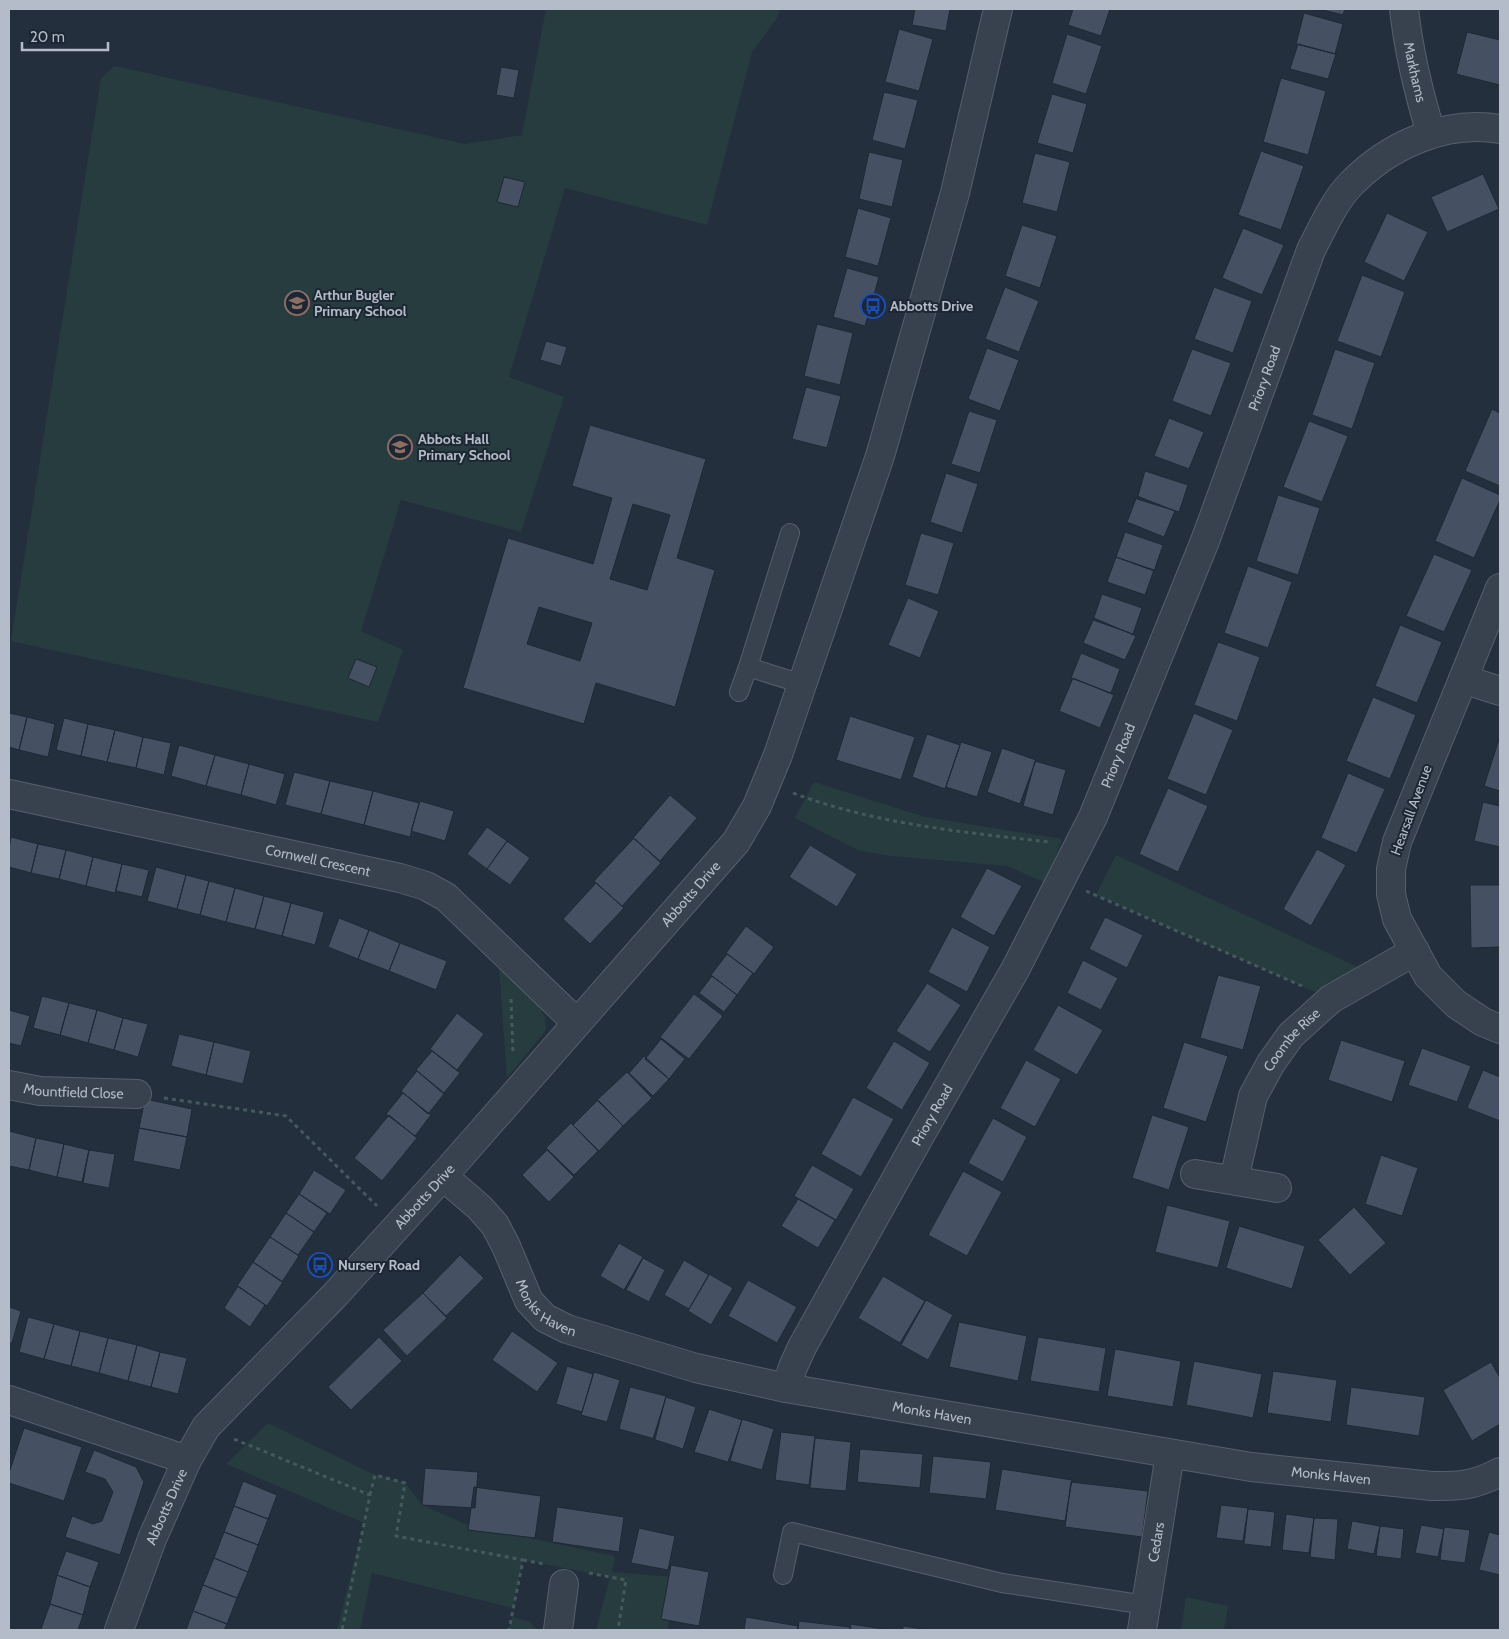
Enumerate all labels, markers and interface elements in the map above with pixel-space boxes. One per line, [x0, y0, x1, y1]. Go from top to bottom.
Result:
scale bar [22, 20, 109, 52]
text: 20 m [30, 28, 65, 46]
street label: Markhams [1400, 41, 1431, 104]
place label: Arthur Bugler Primary School [314, 286, 407, 320]
school or university icon: Arthur Bugler Primary School [284, 290, 310, 316]
bus stop icon: Abbotts Drive [860, 293, 886, 319]
place label: Abbotts Drive [890, 297, 973, 315]
street label: Priory Road [1244, 343, 1284, 413]
place label: Abbots Hall Primary School [418, 430, 511, 464]
school or university icon: Abbots Hall Primary School [387, 434, 413, 460]
street label: Priory Road [1097, 721, 1139, 791]
street label: Hearsall Avenue [1386, 762, 1436, 858]
street label: Cornwell Crescent [264, 840, 372, 880]
street label: Abbotts Drive [657, 857, 724, 930]
street label: Coombe Rise [1259, 1004, 1324, 1074]
street label: Mountfield Close [22, 1079, 124, 1103]
street label: Priory Road [907, 1081, 957, 1149]
street label: Abbotts Drive [390, 1160, 459, 1233]
bus stop icon: Nursery Road [307, 1252, 333, 1278]
place label: Nursery Road [338, 1256, 420, 1274]
street label: Monks Haven [512, 1276, 579, 1340]
street label: Monks Haven [891, 1397, 973, 1428]
street label: Monks Haven [1290, 1462, 1372, 1489]
street label: Abbotts Drive [142, 1466, 191, 1547]
street label: Cedars [1144, 1521, 1168, 1563]

